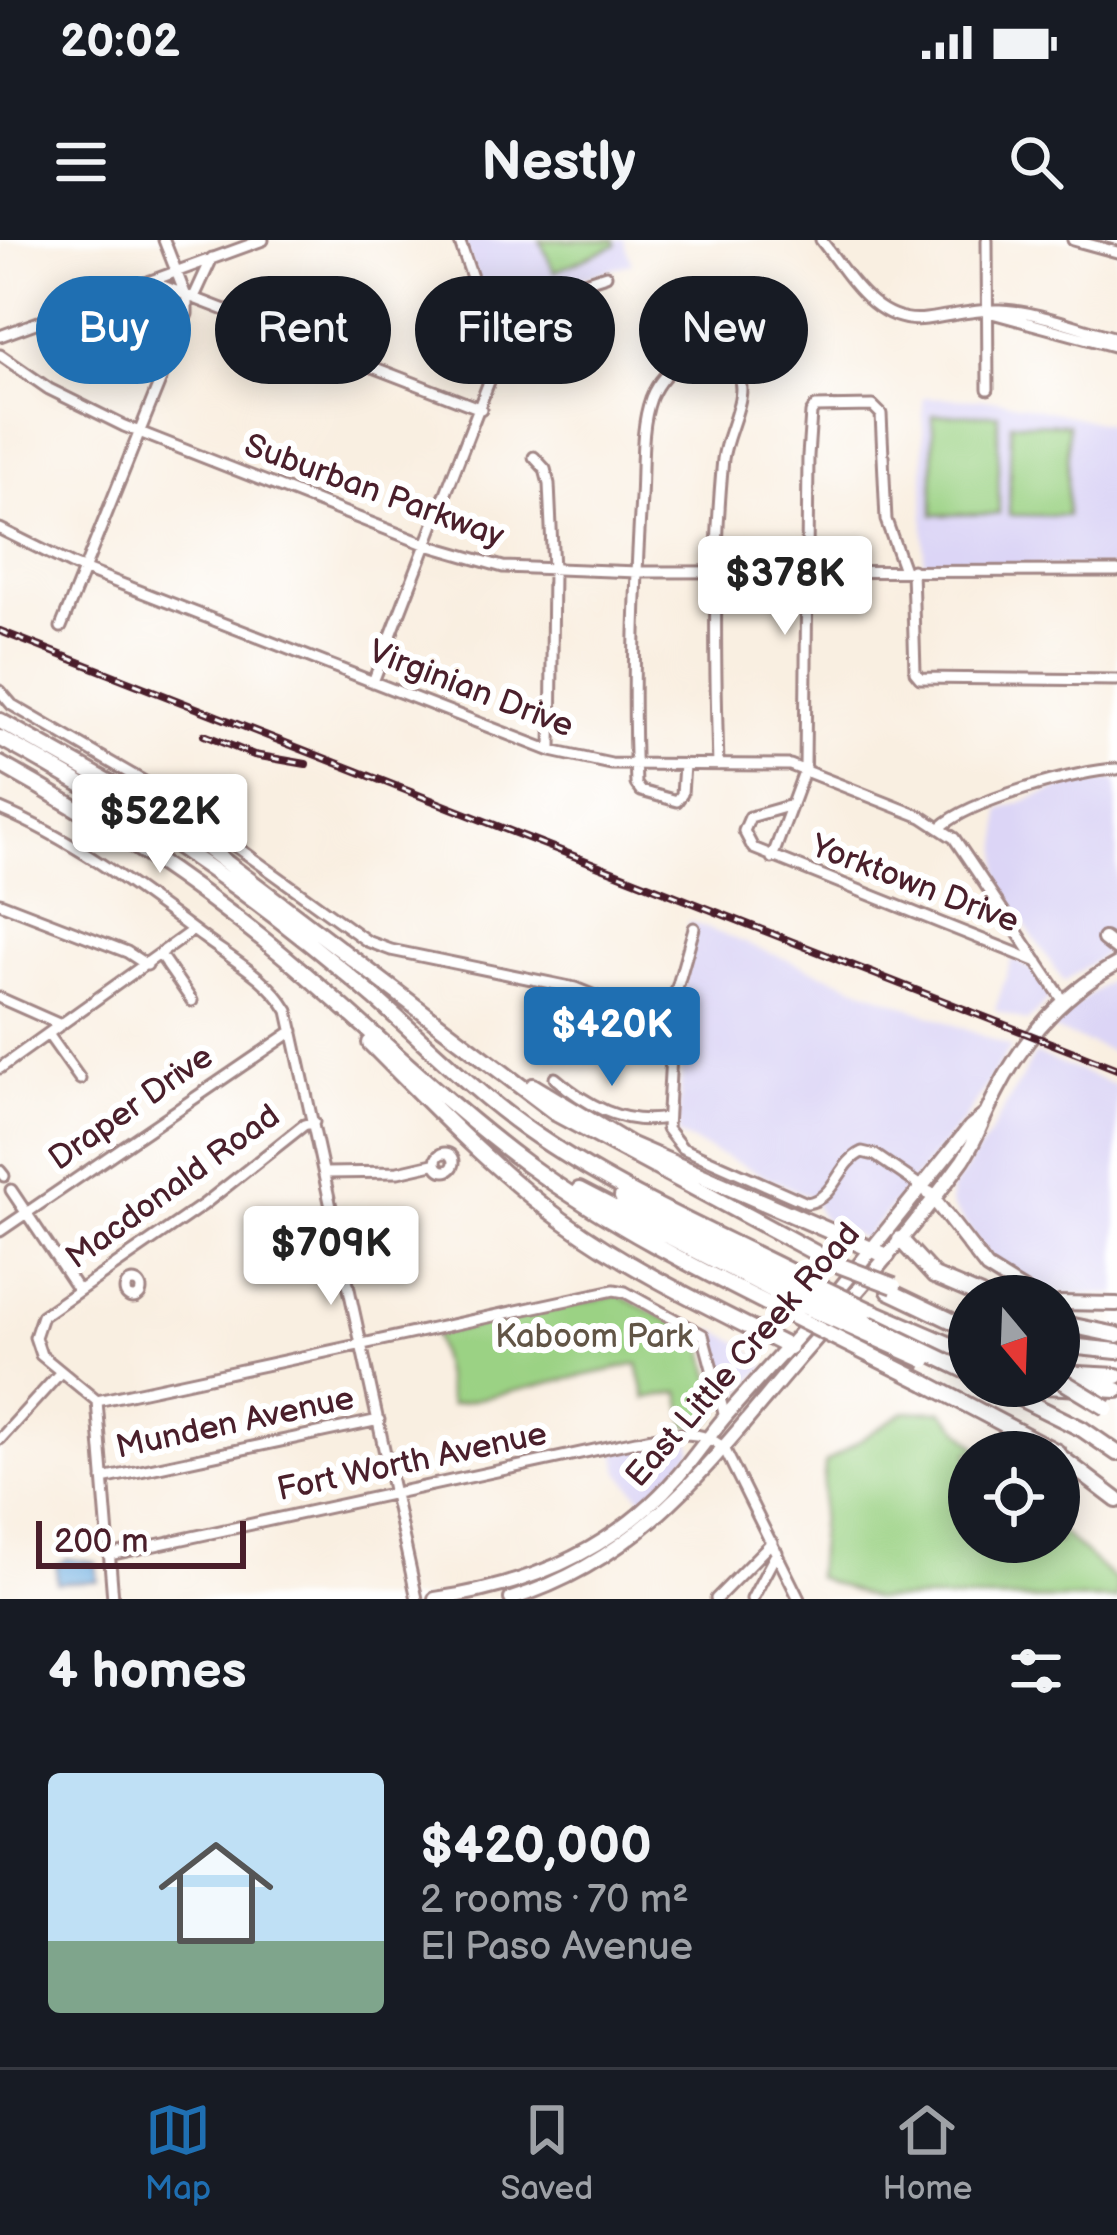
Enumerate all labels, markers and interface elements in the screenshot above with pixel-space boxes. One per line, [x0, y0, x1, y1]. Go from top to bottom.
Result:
text: 20:02 [60, 15, 180, 70]
icon: menu [48, 129, 114, 195]
icon: search [1003, 129, 1069, 195]
text: Nestly [481, 130, 636, 195]
chip: Buy [36, 276, 191, 384]
chip: Rent [215, 276, 391, 384]
chip: Filters [415, 276, 615, 384]
chip: New [639, 276, 808, 384]
street label: Suburban Parkway [239, 425, 509, 557]
pin: $378K [701, 536, 869, 638]
text: $378K [725, 551, 845, 598]
street label: Virginian Drive [363, 632, 579, 746]
pin: $522K [76, 774, 244, 876]
text: $522K [99, 789, 221, 836]
street label: Yorktown Drive [805, 826, 1025, 942]
pin: $420K [528, 987, 696, 1089]
text: $420K [551, 1002, 673, 1049]
street label: Draper Drive [41, 1037, 221, 1179]
street label: Macdonald Road [58, 1096, 288, 1278]
pin: $709K [247, 1206, 415, 1308]
street label: East Little Creek Road [617, 1215, 869, 1495]
text: $709K [271, 1221, 391, 1268]
north arrow [948, 1275, 1080, 1407]
map controls [948, 1275, 1080, 1563]
park label: Kaboom Park [495, 1317, 694, 1357]
street label: Munden Avenue [112, 1378, 358, 1468]
street label: Fort Worth Avenue [273, 1414, 551, 1510]
button: locate [948, 1431, 1080, 1563]
scale bar [36, 1515, 246, 1568]
text: 200 m [54, 1522, 148, 1562]
icon: filters [1003, 1638, 1069, 1704]
text: 4 homes [48, 1641, 247, 1702]
text: $420,000 [420, 1816, 652, 1877]
icon: home [144, 1821, 288, 1965]
text: 2 rooms · 70 m² [420, 1877, 689, 1924]
text: El Paso Avenue [420, 1924, 693, 1971]
tab: Map [145, 2097, 211, 2209]
tab: Saved [500, 2097, 593, 2209]
tab: Home [883, 2097, 972, 2209]

